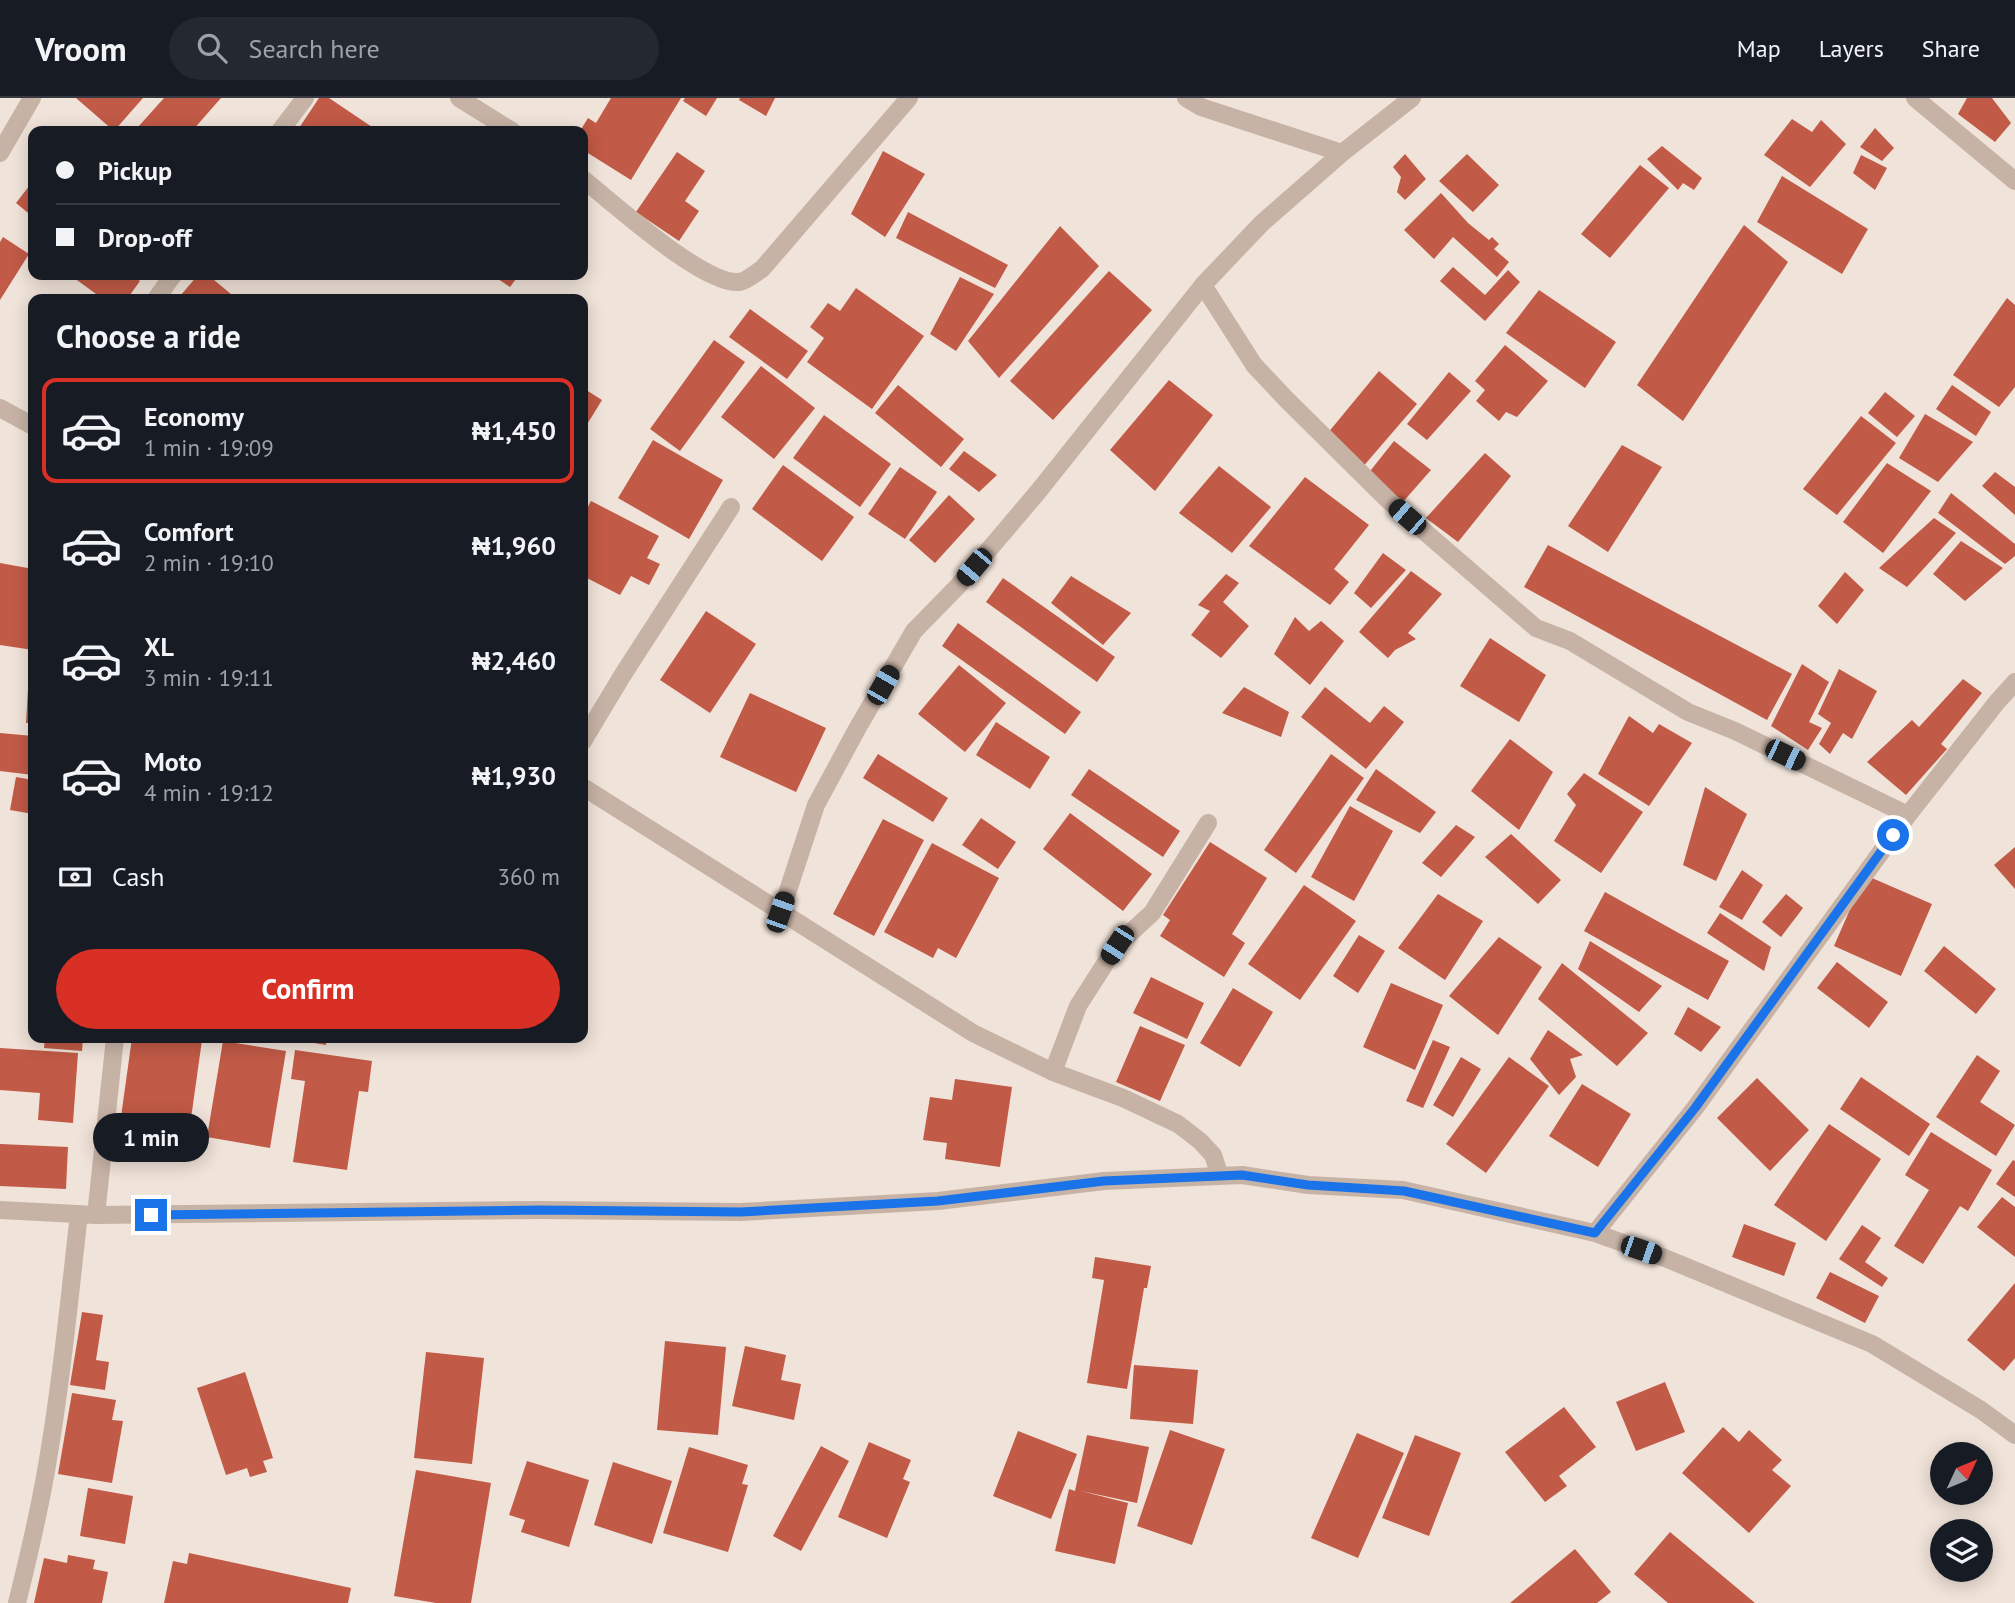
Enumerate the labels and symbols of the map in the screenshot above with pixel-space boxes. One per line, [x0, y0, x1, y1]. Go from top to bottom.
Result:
car [1385, 495, 1430, 539]
car [953, 544, 996, 590]
car [864, 662, 903, 708]
car [1762, 736, 1809, 774]
route start [1877, 819, 1909, 851]
car [764, 889, 797, 935]
car [1097, 922, 1138, 968]
callout: 1 min [93, 1114, 209, 1162]
route end [135, 1199, 167, 1231]
car [1618, 1233, 1665, 1267]
north arrow [1930, 1442, 1993, 1505]

